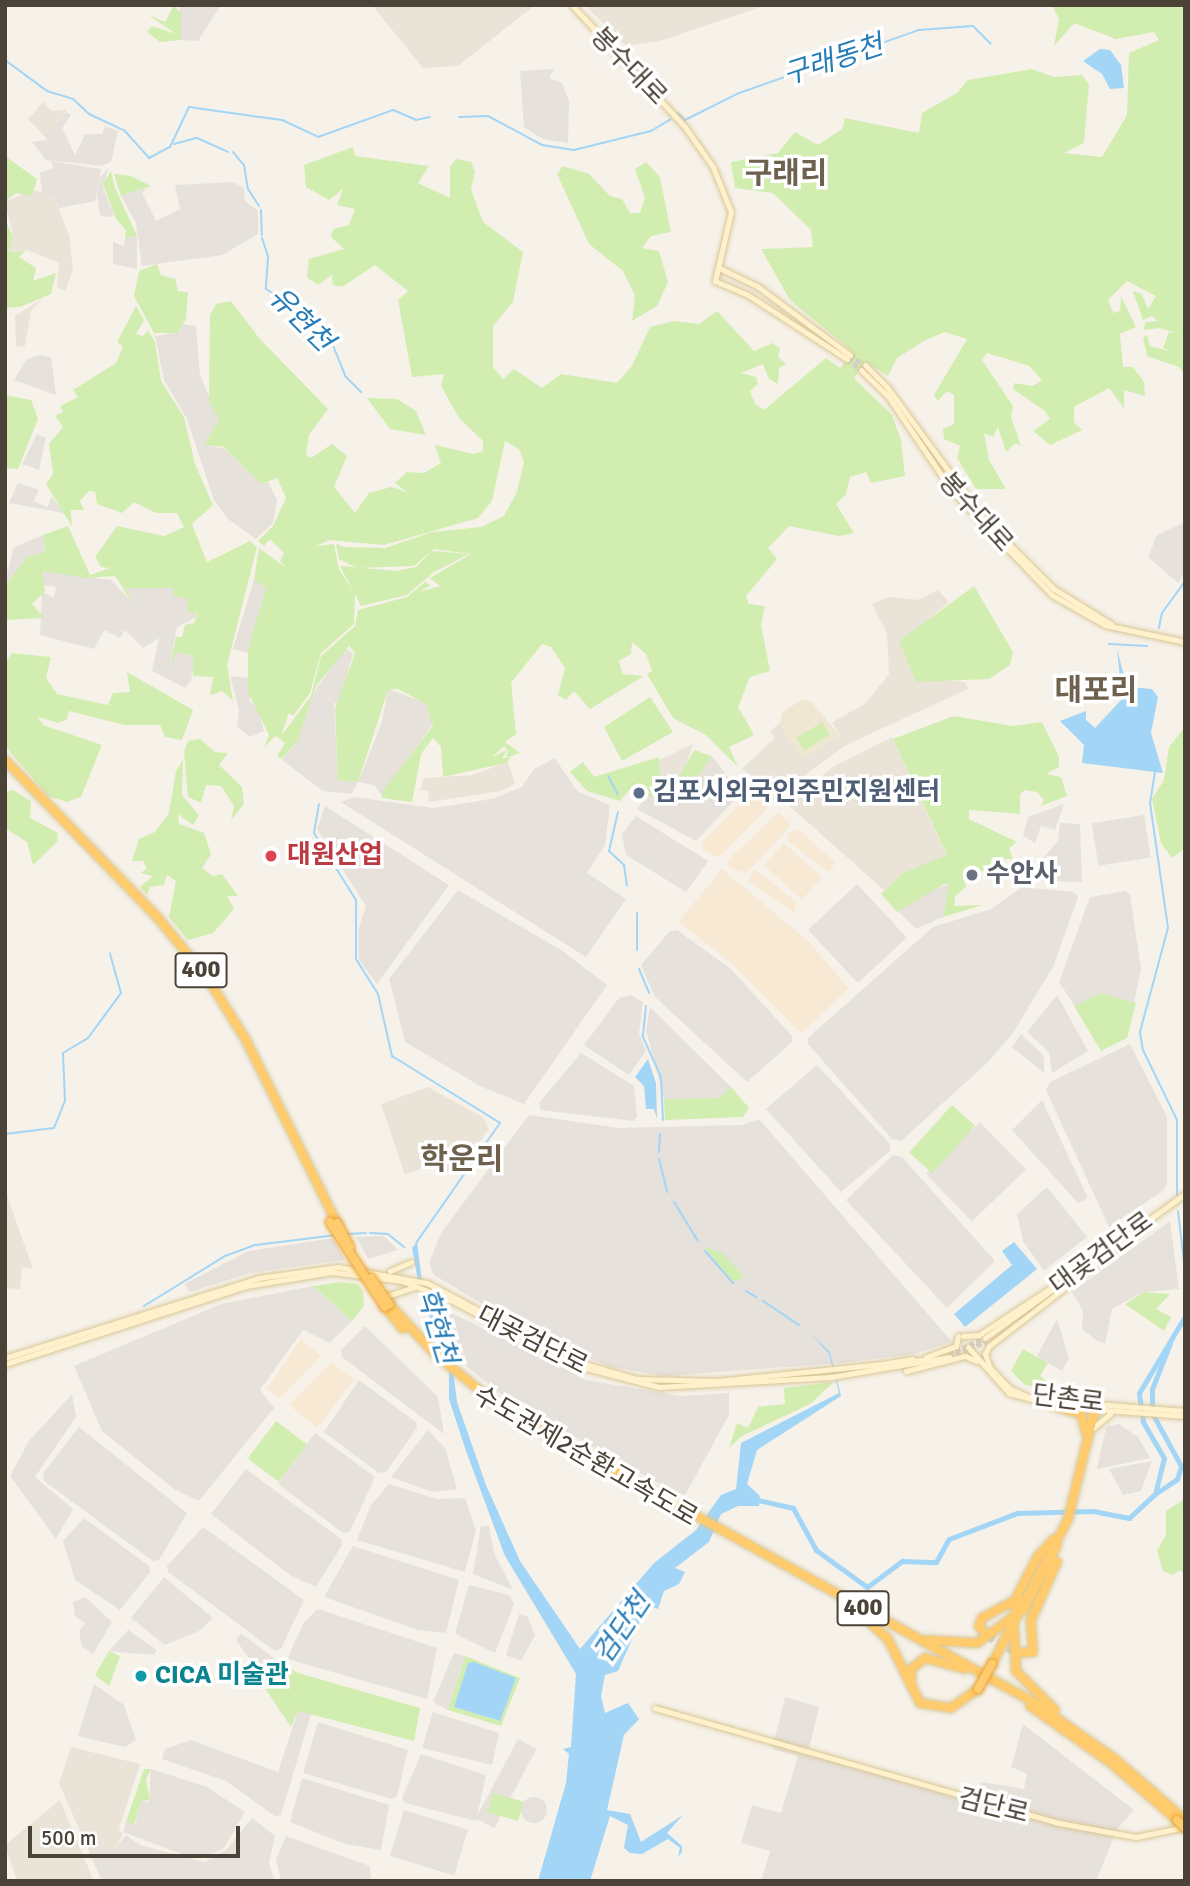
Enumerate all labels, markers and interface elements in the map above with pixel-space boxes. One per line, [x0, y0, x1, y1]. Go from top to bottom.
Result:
street label: 봉수대로 [584, 22, 672, 112]
water label: 구래동천 [779, 28, 887, 92]
district label: 구래리 [745, 156, 827, 192]
water label: 유현천 [262, 280, 340, 358]
street label: 봉수대로 [931, 467, 1019, 559]
district label: 대포리 [1055, 673, 1137, 709]
place label: 김포시외국인주민지원센터 [653, 777, 940, 809]
marker: 김포시외국인주민지원센터 [631, 785, 647, 801]
place label: 대원산업 [287, 840, 383, 872]
marker: 대원산업 [261, 846, 281, 866]
place label: 수안사 [986, 859, 1058, 891]
marker: 수안사 [964, 867, 980, 883]
road number: 400 [173, 950, 229, 990]
district label: 학운리 [421, 1142, 503, 1178]
street label: 대곶검단로 [1044, 1206, 1160, 1302]
water label: 학현천 [410, 1284, 464, 1368]
street label: 대곶검단로 [472, 1300, 592, 1382]
street label: 수도권제2순환고속도로 [468, 1380, 702, 1534]
street label: 단촌로 [1030, 1380, 1106, 1420]
water label: 검단천 [586, 1587, 658, 1669]
road number: 400 [835, 1588, 891, 1628]
place label: CICA 미술관 [155, 1660, 289, 1692]
marker: CICA 미술관 [133, 1668, 149, 1684]
street label: 검단로 [954, 1783, 1032, 1831]
scale bar [32, 1812, 243, 1856]
text: 500 m [41, 1825, 96, 1851]

